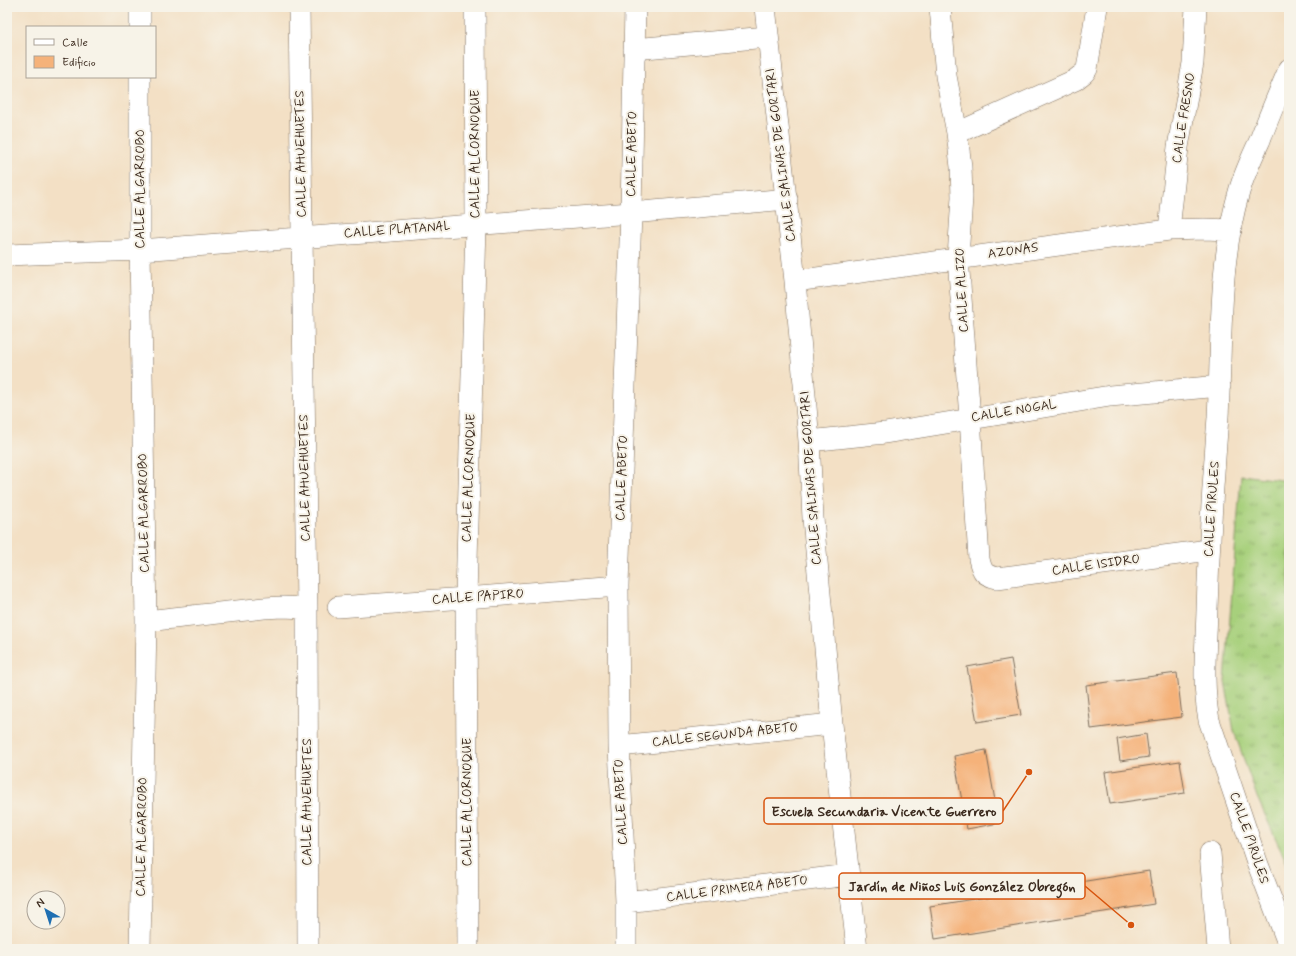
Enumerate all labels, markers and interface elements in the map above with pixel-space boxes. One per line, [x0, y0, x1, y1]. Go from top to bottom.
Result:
legend [26, 26, 156, 78]
text: Calle [62, 35, 88, 51]
text: Edificio [62, 55, 96, 71]
street label: CALLE SALINAS DE GORTARI [762, 67, 800, 243]
street label: CALLE FRESNO [1168, 72, 1200, 164]
street label: CALLE ALCORNOQUE [467, 89, 484, 218]
street label: CALLE AHUEHUETES [291, 90, 311, 218]
street label: CALLE ABETO [623, 111, 641, 197]
street label: CALLE ALGARROBO [132, 129, 149, 249]
street label: CALLE PLATANAL [343, 218, 451, 242]
street label: AZONAS [987, 239, 1040, 263]
street label: CALLE ALIZO [951, 247, 973, 333]
street label: CALLE SALINAS DE GORTARI [796, 390, 826, 566]
street label: CALLE NOGAL [970, 396, 1058, 426]
street label: CALLE ALCORNOQUE [458, 413, 480, 543]
street label: CALLE AHUEHUETES [295, 414, 315, 542]
street label: CALLE ABETO [612, 435, 632, 521]
street label: CALLE ALGARROBO [134, 453, 154, 573]
street label: CALLE PIRULES [1200, 460, 1224, 558]
street label: CALLE ISIDRO [1051, 550, 1141, 580]
street label: CALLE PAPIRO [431, 585, 525, 609]
street label: CALLE SEGUNDA ABETO [651, 719, 799, 751]
street label: CALLE ALCORNOQUE [459, 737, 476, 866]
street label: CALLE AHUEHUETES [299, 738, 316, 866]
street label: CALLE ABETO [610, 759, 632, 845]
street label: CALLE ALGARROBO [132, 777, 152, 897]
street label: CALLE PIRULES [1225, 790, 1273, 886]
callout: Escuela Secundaria Vicente Guerrero [764, 798, 1003, 824]
text: Escuela Secundaria Vicente Guerrero [772, 803, 997, 821]
street label: CALLE PRIMERA ABETO [665, 872, 809, 906]
callout: Jardín de Niños Luis González Obregón [839, 873, 1085, 899]
text: Jardín de Niños Luis González Obregón [848, 878, 1076, 899]
north arrow [26, 890, 66, 930]
text: N [33, 895, 48, 911]

